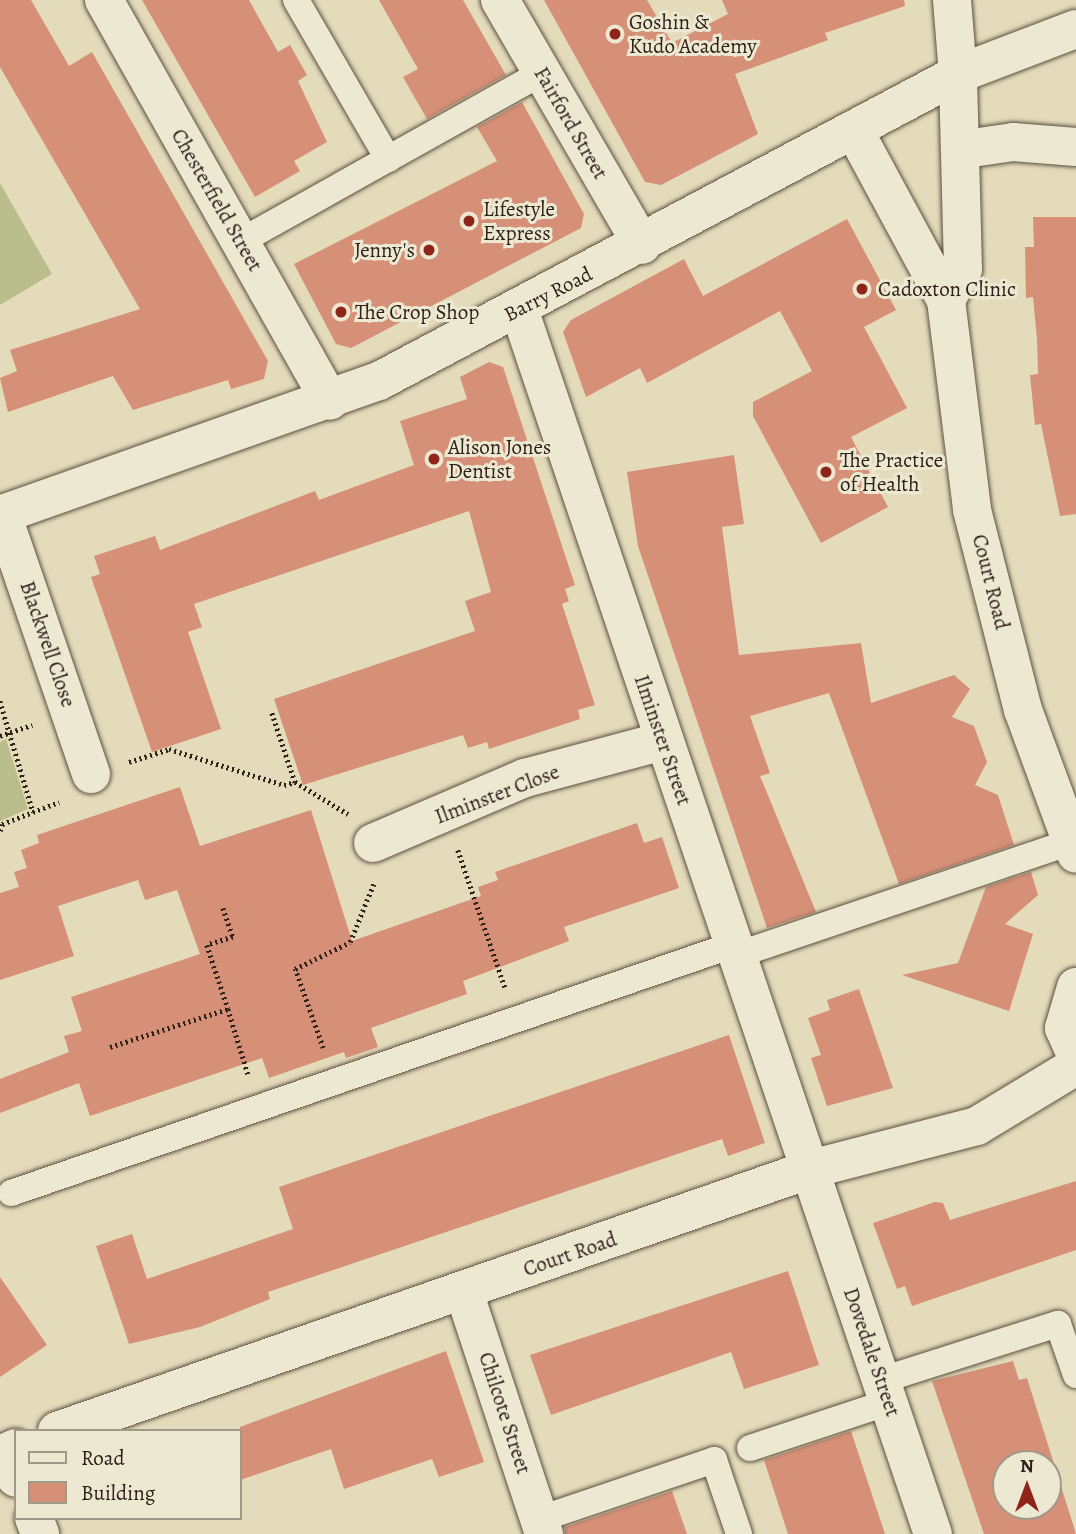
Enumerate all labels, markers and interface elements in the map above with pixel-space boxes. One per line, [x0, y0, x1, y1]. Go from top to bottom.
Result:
place label: Goshin & Kudo Academy [629, 9, 757, 59]
marker: Goshin & Kudo Academy [607, 26, 623, 42]
street label: Fairford Street [529, 62, 613, 184]
street label: Chesterfield Street [166, 124, 268, 276]
place label: Lifestyle Express [483, 196, 555, 246]
marker: Lifestyle Express [461, 213, 477, 229]
place label: Jenny's [354, 237, 415, 263]
marker: Jenny's [421, 242, 437, 258]
street label: Barry Road [500, 261, 596, 327]
place label: Cadoxton Clinic [878, 276, 1016, 302]
marker: Cadoxton Clinic [852, 279, 872, 299]
place label: The Crop Shop [355, 299, 479, 325]
marker: The Crop Shop [333, 304, 349, 320]
place label: Alison Jones Dentist [448, 434, 551, 484]
place label: The Practice of Health [840, 447, 943, 497]
marker: Alison Jones Dentist [426, 451, 442, 467]
marker: The Practice of Health [818, 464, 834, 480]
street label: Court Road [967, 532, 1015, 632]
street label: Blackwell Close [15, 578, 81, 710]
street label: Ilminster Street [629, 671, 697, 809]
street label: Ilminster Close [431, 759, 563, 829]
street label: Court Road [520, 1226, 620, 1282]
street label: Dovedale Street [838, 1284, 906, 1420]
street label: Chilcote Street [473, 1349, 537, 1477]
legend [14, 1429, 242, 1520]
text: Road [81, 1444, 125, 1472]
north arrow [992, 1450, 1062, 1520]
text: N [1020, 1453, 1034, 1479]
text: Building [81, 1479, 155, 1507]

